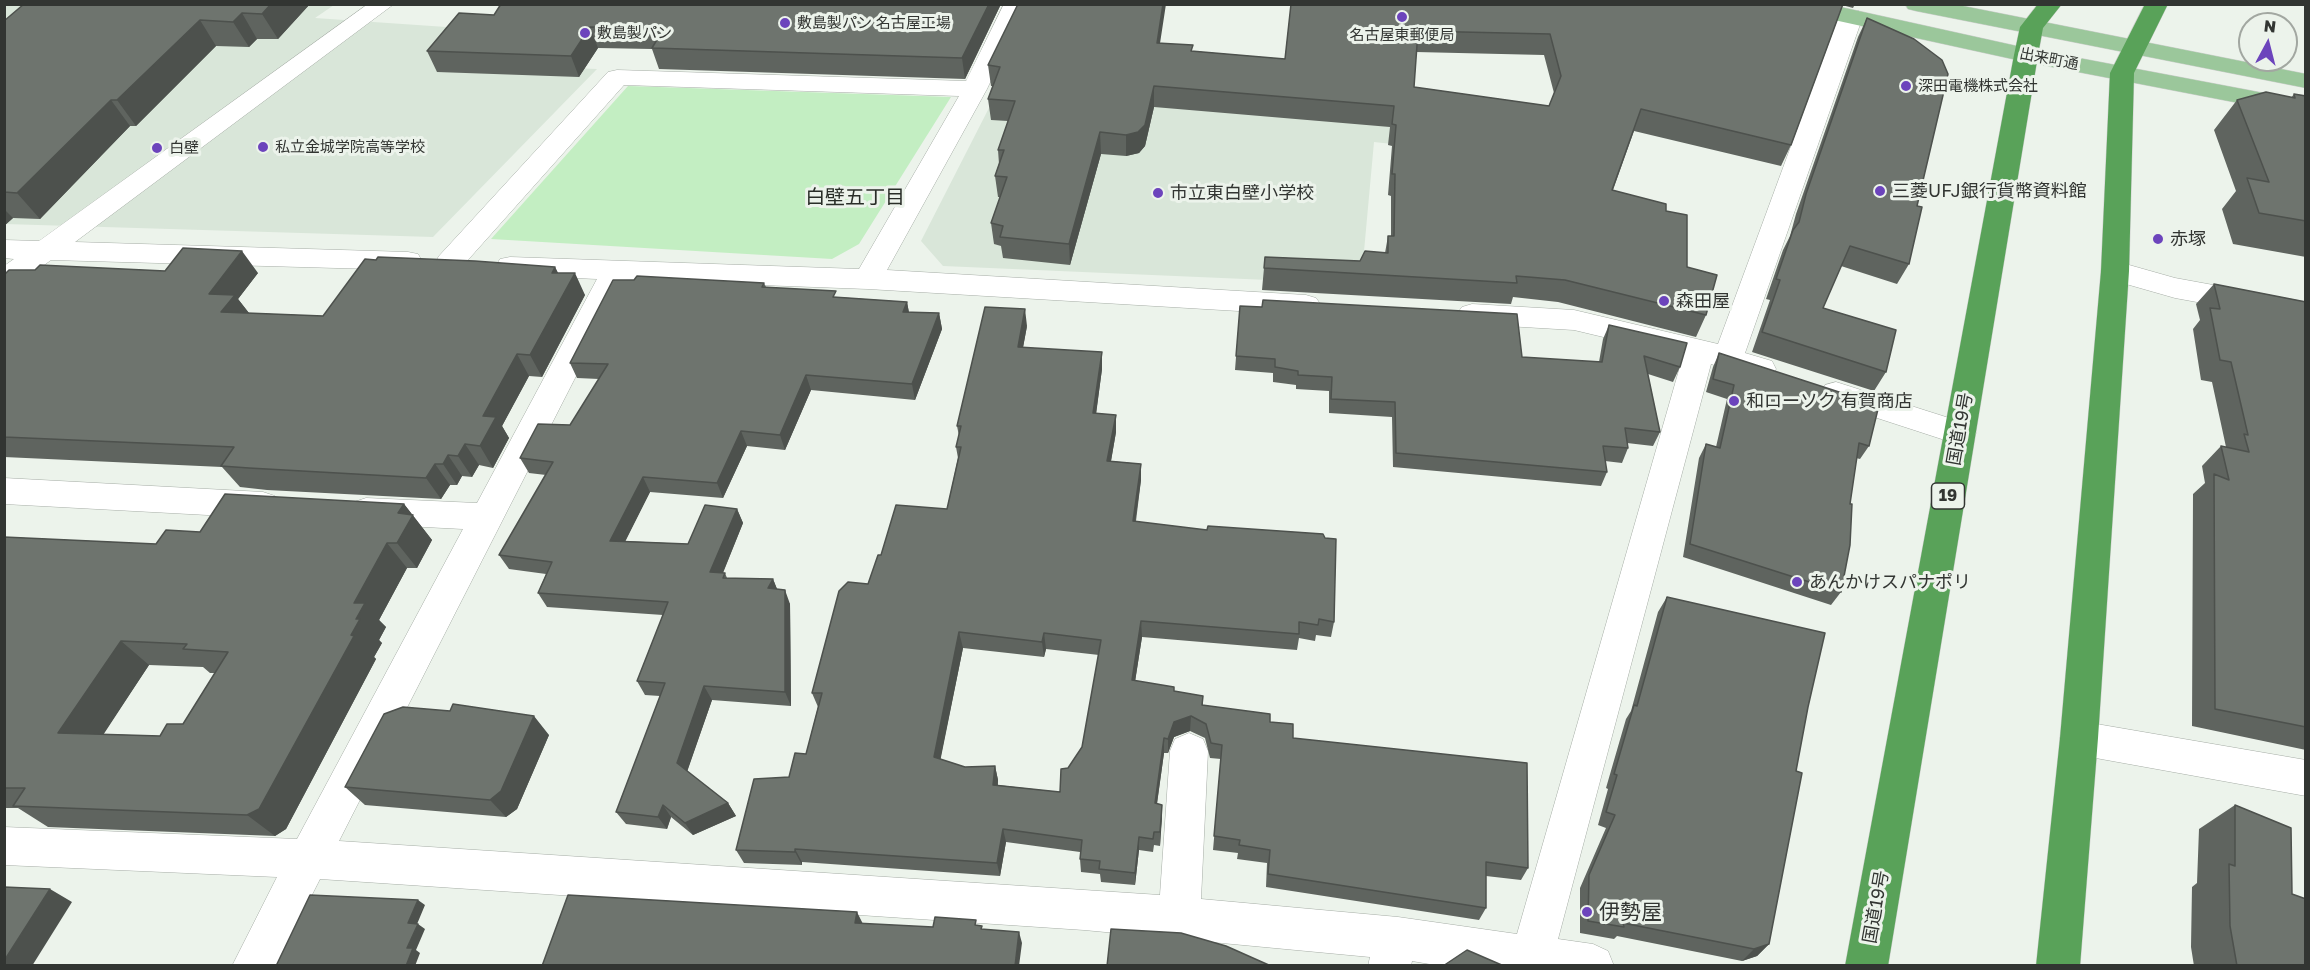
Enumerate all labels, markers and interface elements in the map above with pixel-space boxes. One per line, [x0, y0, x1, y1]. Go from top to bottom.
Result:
marker: 名古屋東郵便局 [1395, 10, 1409, 24]
north arrow [2238, 12, 2298, 72]
place label: 敷島製パン 名古屋工場 [797, 14, 951, 32]
text: N [2263, 15, 2277, 37]
marker: 敷島製パン 名古屋工場 [778, 16, 792, 30]
place label: 敷島製パン [597, 24, 672, 42]
marker: 敷島製パン [578, 26, 592, 40]
place label: 名古屋東郵便局 [1350, 26, 1454, 44]
street label: 出来町通 [2018, 44, 2080, 74]
place label: 深田電機株式会社 [1918, 77, 2038, 95]
marker: 深田電機株式会社 [1899, 79, 1913, 93]
place label: 私立金城学院高等学校 [275, 138, 425, 156]
place label: 白壁 [169, 139, 199, 157]
marker: 私立金城学院高等学校 [256, 140, 270, 154]
marker: 白壁 [150, 141, 164, 155]
place label: 三菱UFJ銀行貨幣資料館 [1892, 180, 2087, 202]
place label: 市立東白壁小学校 [1170, 182, 1314, 204]
marker: 三菱UFJ銀行貨幣資料館 [1873, 184, 1887, 198]
district label: 白壁五丁目 [805, 186, 905, 210]
marker: 市立東白壁小学校 [1151, 186, 1165, 200]
place label: 赤塚 [2170, 228, 2206, 250]
marker: 赤塚 [2151, 232, 2165, 246]
place label: 森田屋 [1676, 290, 1730, 312]
marker: 森田屋 [1657, 294, 1671, 308]
place label: 和ローソク 有賀商店 [1746, 390, 1912, 412]
street label: 国道19号 [1943, 391, 1977, 467]
marker: 和ローソク 有賀商店 [1727, 394, 1741, 408]
road number: 19 [1932, 483, 1964, 509]
place label: あんかけスパナポリ [1809, 571, 1971, 593]
marker: あんかけスパナポリ [1790, 575, 1804, 589]
street label: 国道19号 [1859, 869, 1893, 945]
place label: 伊勢屋 [1599, 899, 1662, 925]
marker: 伊勢屋 [1580, 905, 1594, 919]

